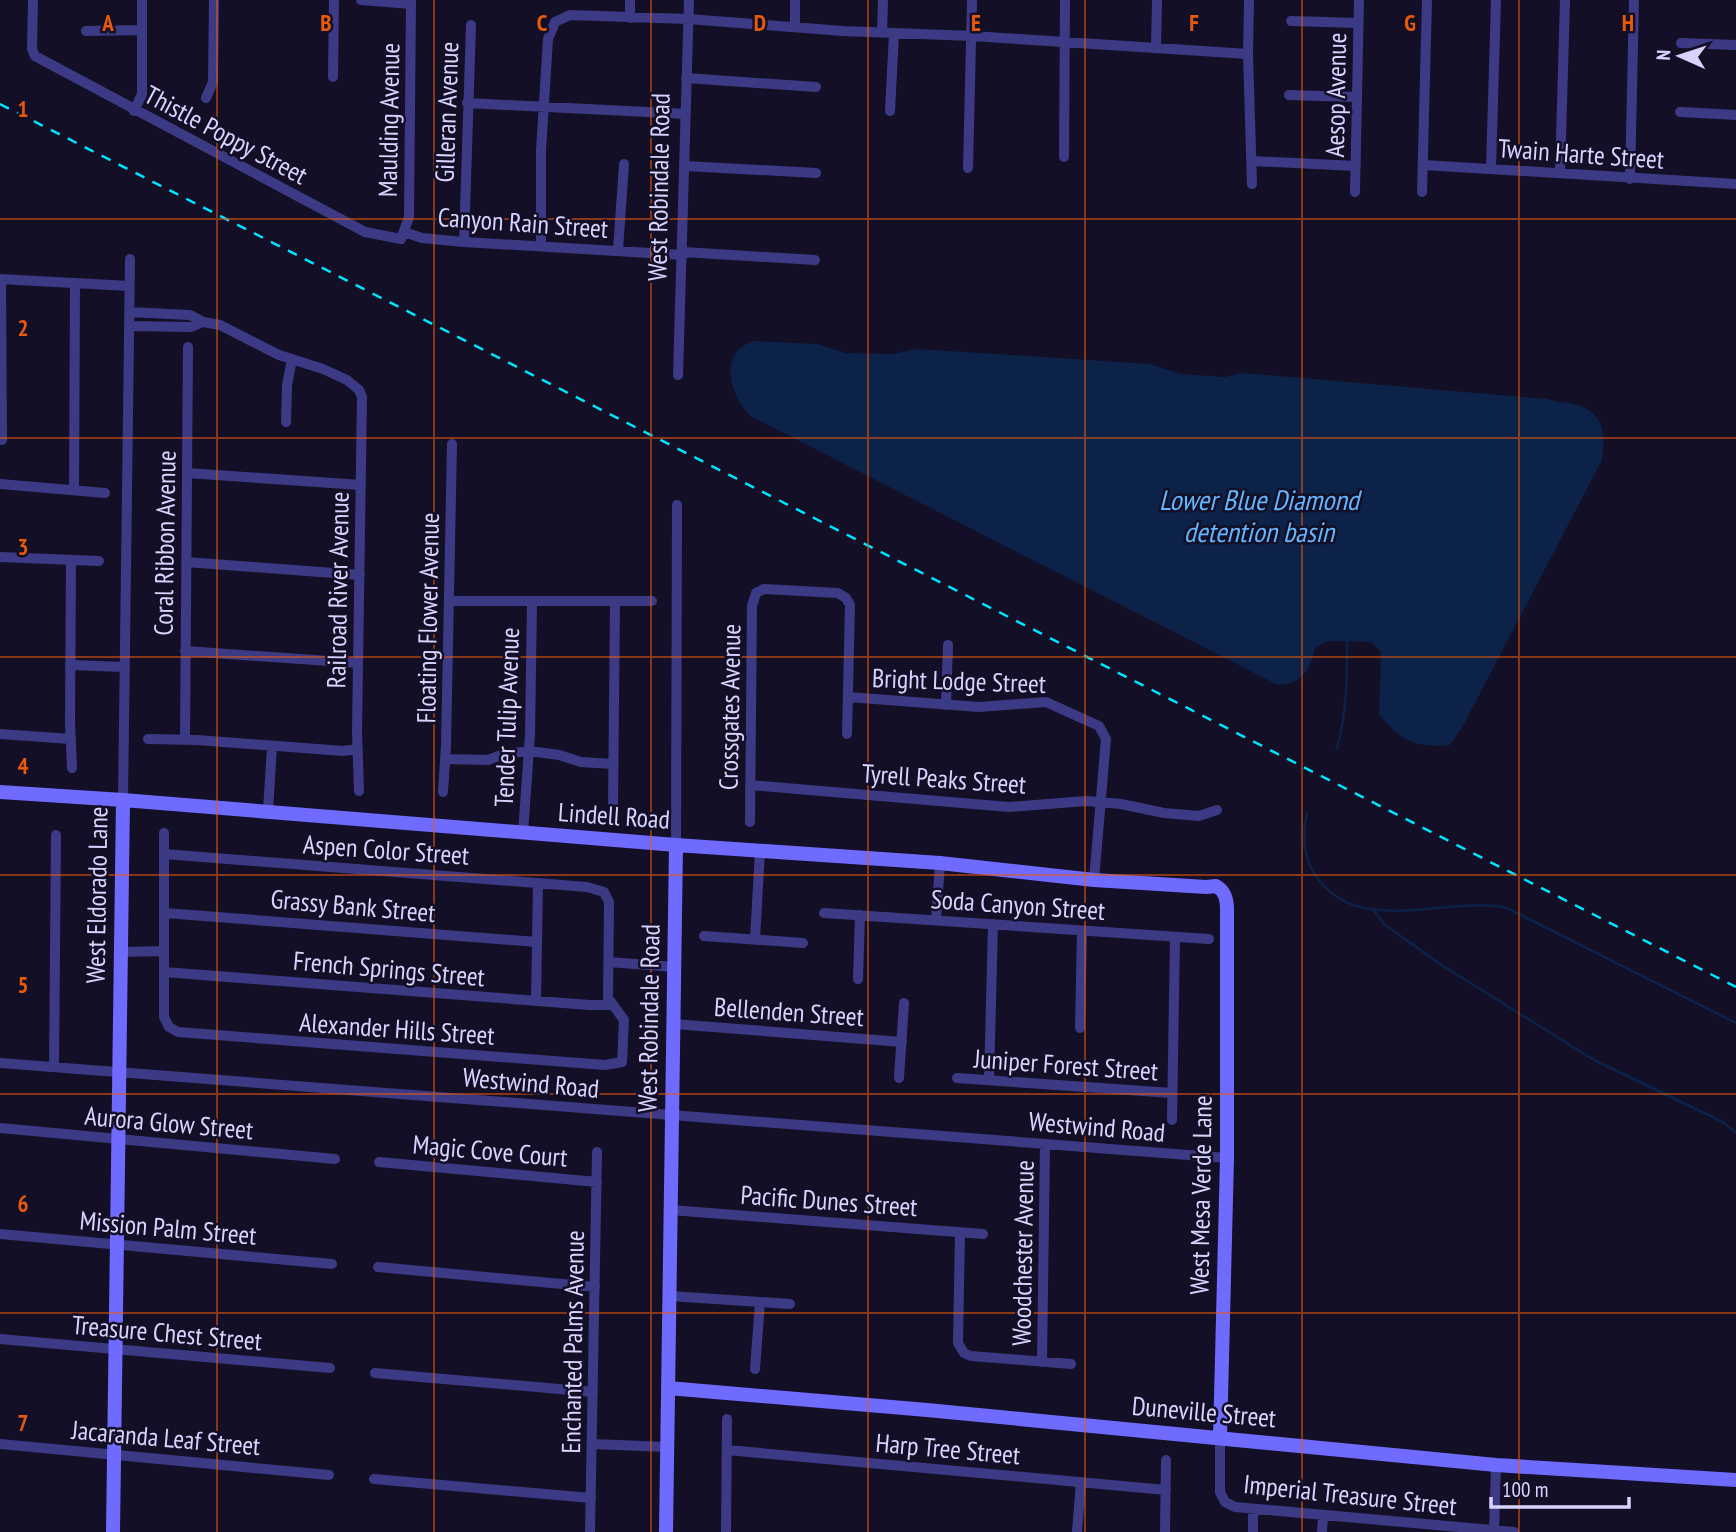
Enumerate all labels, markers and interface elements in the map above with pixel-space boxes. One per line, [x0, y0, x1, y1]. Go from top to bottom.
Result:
text: A [101, 8, 114, 37]
text: B [320, 8, 332, 37]
text: C [537, 8, 548, 37]
text: D [754, 8, 766, 37]
text: E [971, 8, 981, 37]
text: F [1189, 8, 1199, 37]
text: G [1404, 8, 1416, 37]
text: H [1622, 8, 1634, 37]
north arrow [1645, 21, 1715, 91]
street label: Aesop Avenue [1318, 32, 1353, 158]
street label: Gilleran Avenue [428, 41, 465, 183]
street label: Maulding Avenue [371, 43, 406, 197]
text: N [1651, 49, 1675, 61]
street label: Thistle Poppy Street [139, 78, 313, 191]
street label: West Robindale Road [640, 93, 677, 281]
text: 1 [18, 94, 29, 123]
street label: Twain Harte Street [1497, 131, 1665, 176]
street label: Canyon Rain Street [437, 200, 609, 245]
text: 2 [18, 313, 29, 342]
street label: Coral Ribbon Avenue [146, 450, 183, 636]
water label: Lower Blue Diamond detention basin [1159, 481, 1363, 550]
street label: Railroad River Avenue [319, 491, 356, 689]
street label: Floating Flower Avenue [409, 512, 446, 724]
text: 3 [18, 532, 29, 561]
street label: Crossgates Avenue [712, 624, 747, 790]
street label: Tender Tulip Avenue [487, 627, 526, 807]
street label: Bright Lodge Street [872, 661, 1046, 700]
text: 4 [18, 751, 29, 780]
street label: Tyrell Peaks Street [861, 756, 1027, 801]
street label: Lindell Road [557, 795, 671, 836]
street label: West Eldorado Lane [78, 806, 115, 984]
street label: Aspen Color Street [302, 827, 470, 872]
street label: Grassy Bank Street [269, 882, 437, 929]
street label: Soda Canyon Street [930, 882, 1106, 927]
street label: West Robindale Road [630, 924, 667, 1112]
street label: French Springs Street [292, 944, 486, 993]
text: 5 [18, 970, 29, 999]
street label: Bellenden Street [713, 990, 865, 1033]
street label: Alexander Hills Street [298, 1005, 496, 1052]
street label: Juniper Forest Street [972, 1042, 1159, 1087]
street label: Westwind Road [461, 1060, 601, 1105]
street label: West Mesa Verde Lane [1182, 1095, 1219, 1295]
street label: Aurora Glow Street [83, 1099, 255, 1146]
street label: Westwind Road [1027, 1104, 1167, 1149]
street label: Magic Cove Court [411, 1127, 569, 1174]
street label: Woodchester Avenue [1004, 1160, 1041, 1346]
street label: Pacific Dunes Street [740, 1178, 919, 1223]
text: 6 [18, 1189, 29, 1218]
street label: Mission Palm Street [78, 1203, 258, 1252]
street label: Enchanted Palms Avenue [554, 1230, 591, 1454]
street label: Treasure Chest Street [71, 1308, 263, 1357]
street label: Duneville Street [1131, 1389, 1277, 1434]
text: 7 [18, 1408, 29, 1437]
street label: Jacaranda Leaf Street [69, 1413, 262, 1462]
street label: Harp Tree Street [875, 1426, 1022, 1471]
scale bar [1491, 1466, 1629, 1510]
street label: Imperial Treasure Street [1242, 1467, 1458, 1522]
text: 100 m [1502, 1476, 1548, 1503]

